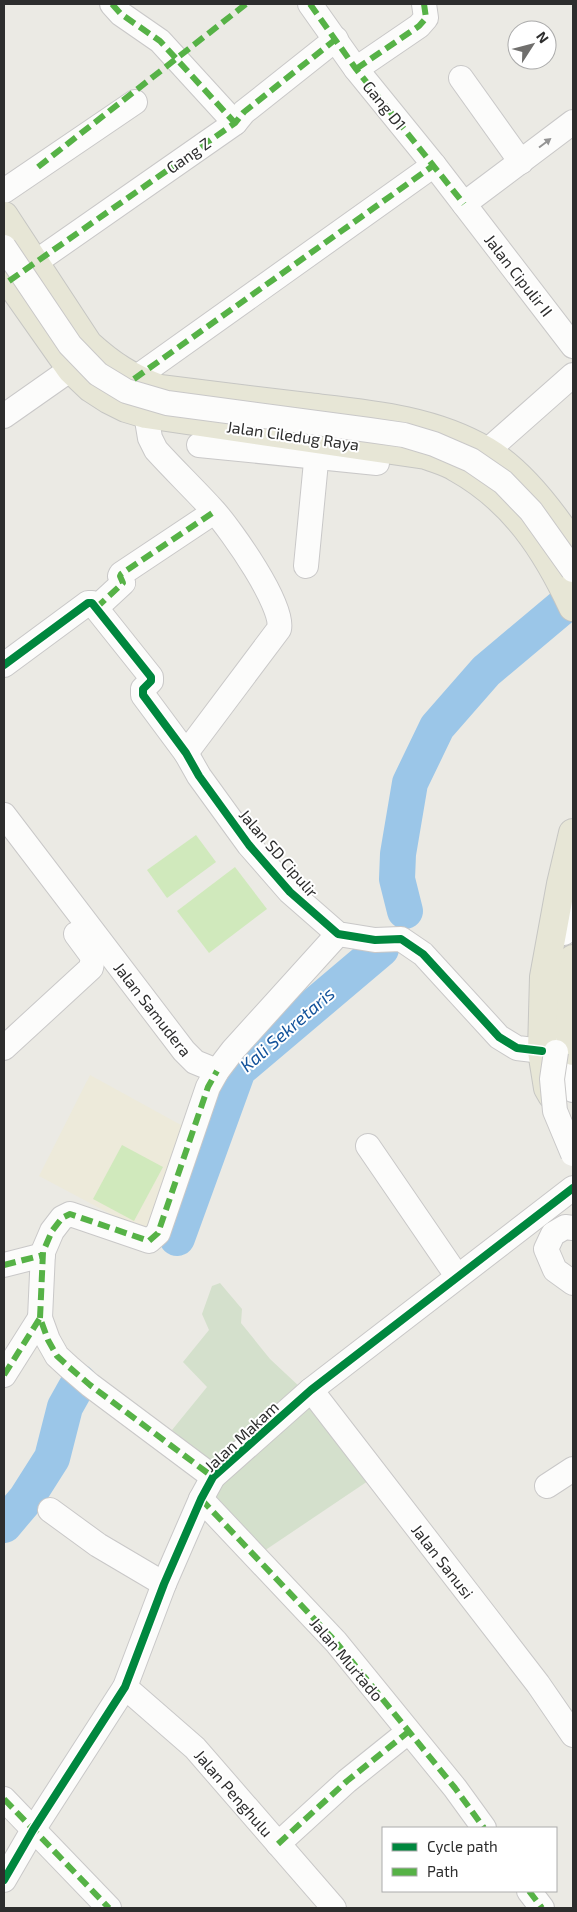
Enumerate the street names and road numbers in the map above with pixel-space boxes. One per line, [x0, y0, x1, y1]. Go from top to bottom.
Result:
street label: Gang D1 [359, 77, 411, 133]
street label: Gang Z [162, 133, 214, 177]
street label: Jalan Cipulir II [481, 230, 557, 320]
street label: Jalan Ciledug Raya [225, 416, 361, 454]
street label: Jalan SD Cipulir [236, 805, 323, 901]
street label: Jalan Samudera [110, 958, 196, 1060]
street label: Jalan Makam [200, 1397, 282, 1475]
street label: Jalan Sanusi [408, 1520, 478, 1602]
street label: Jalan Murtado [307, 1613, 387, 1705]
street label: Jalan Penghulu [191, 1746, 277, 1840]

